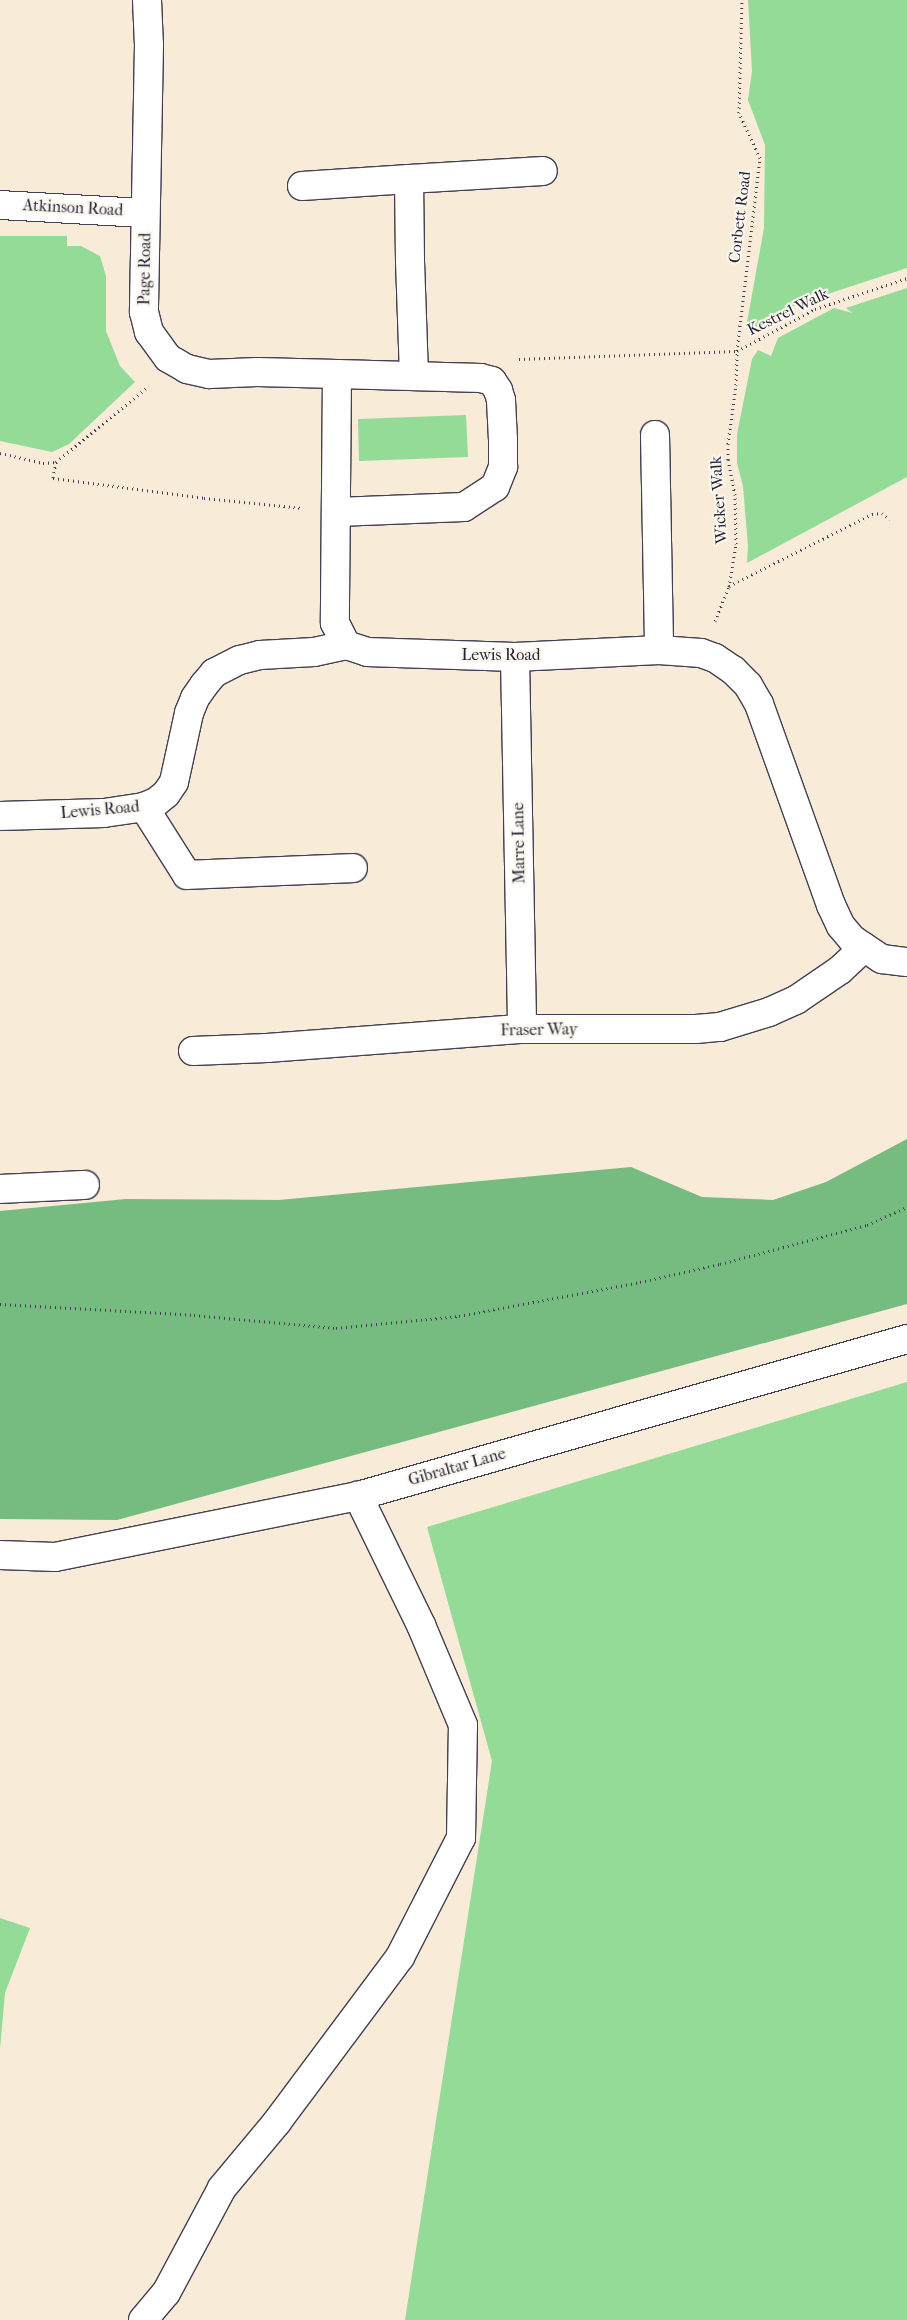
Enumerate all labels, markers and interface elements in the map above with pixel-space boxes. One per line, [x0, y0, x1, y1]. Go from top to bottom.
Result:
street label: Corbett Road [725, 170, 755, 264]
street label: Atkinson Road [22, 196, 124, 220]
street label: Page Road [135, 233, 155, 305]
street label: Kestrel Walk [744, 284, 832, 340]
street label: Wicker Walk [706, 455, 732, 545]
street label: Lewis Road [461, 645, 541, 665]
street label: Lewis Road [60, 797, 140, 823]
street label: Marre Lane [509, 802, 529, 884]
street label: Fraser Way [500, 1020, 578, 1040]
street label: Gibraltar Lane [406, 1444, 508, 1490]

